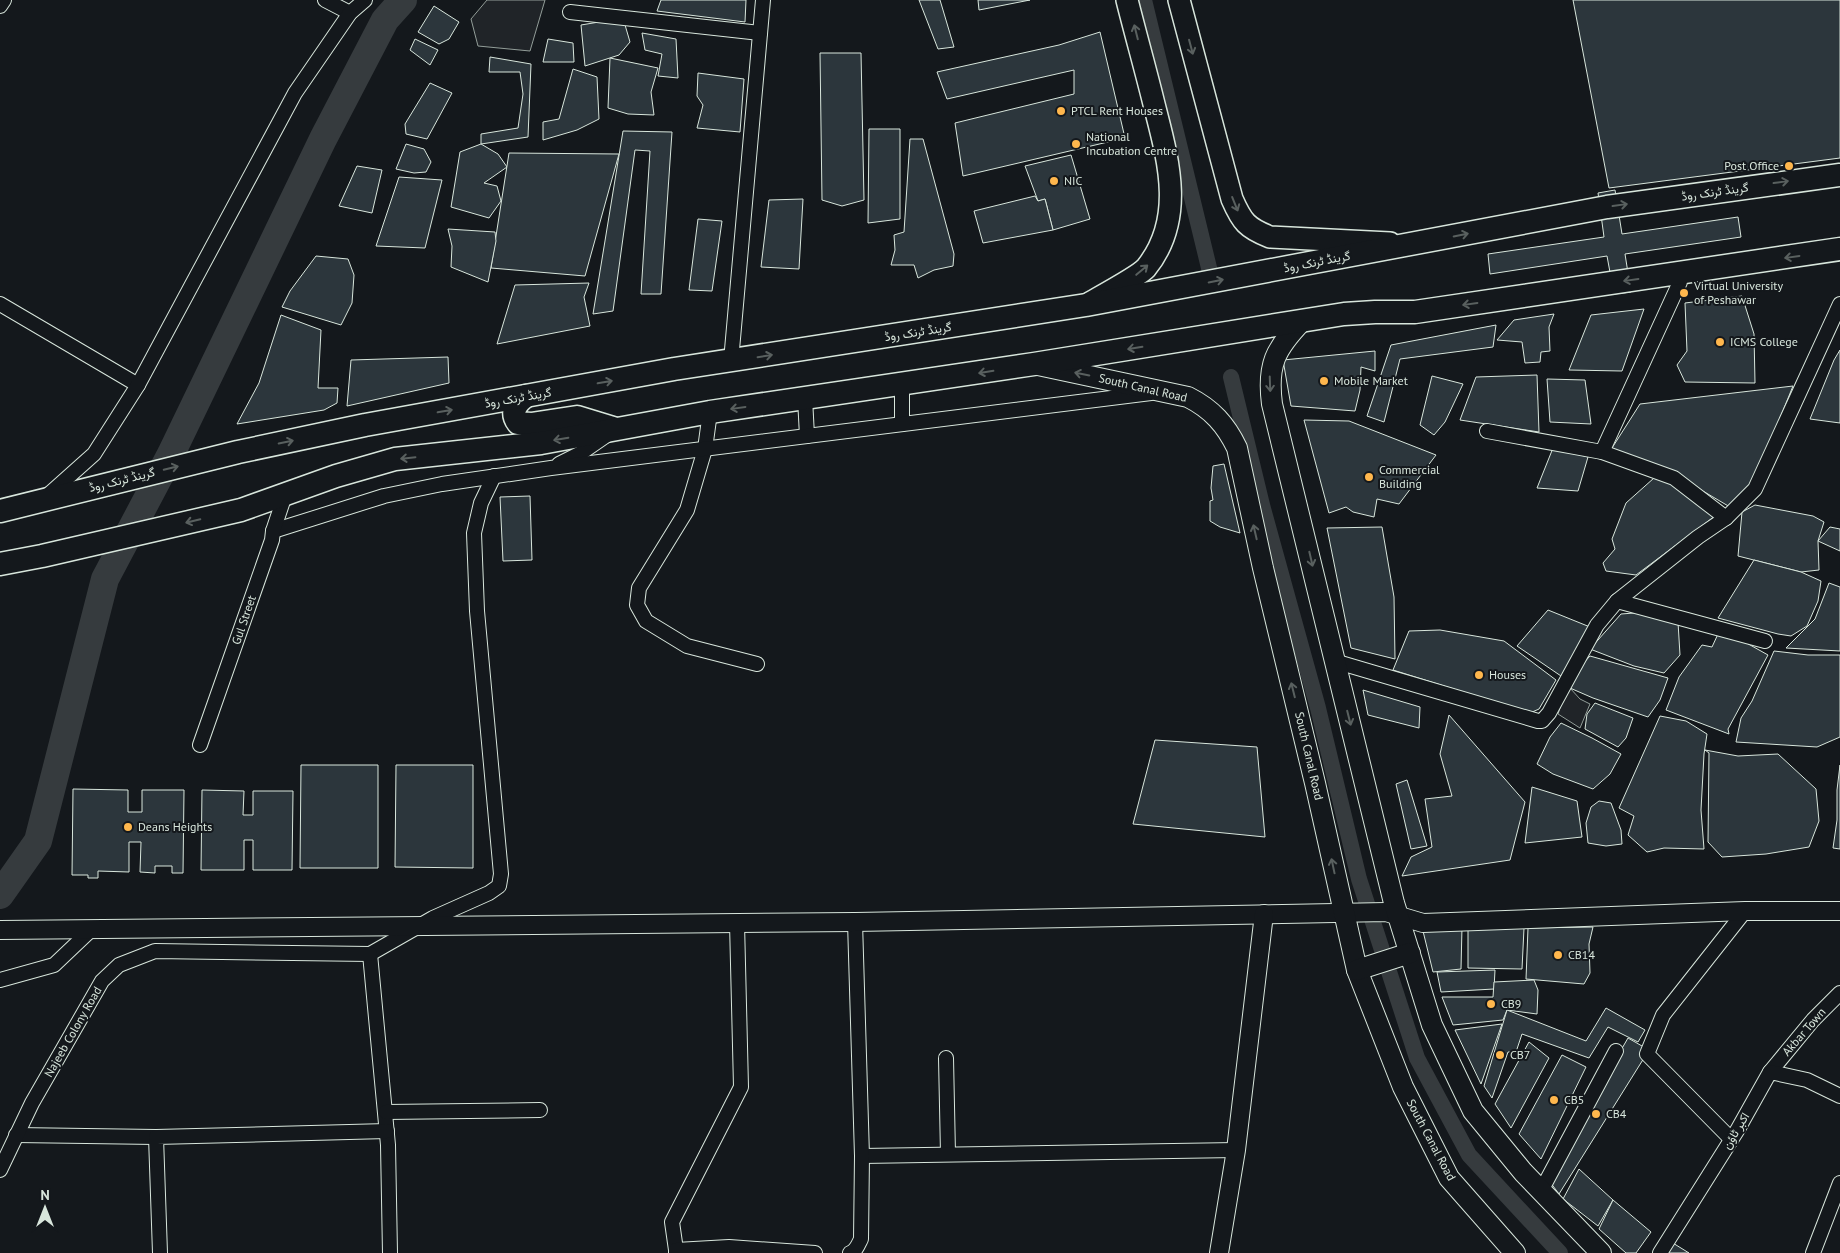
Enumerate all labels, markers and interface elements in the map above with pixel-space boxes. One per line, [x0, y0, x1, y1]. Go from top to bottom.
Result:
one-way arrow [1130, 25, 1140, 41]
one-way arrow [1187, 39, 1197, 55]
place label: PTCL Rent Houses [1071, 103, 1163, 118]
marker: PTCL Rent Houses [1055, 105, 1067, 117]
place label: National Incubation Centre [1086, 129, 1177, 158]
marker: National Incubation Centre [1070, 138, 1082, 150]
place label: Post Office [1724, 158, 1779, 173]
marker: Post Office [1783, 160, 1795, 172]
place label: NIC [1064, 173, 1083, 188]
marker: NIC [1048, 175, 1060, 187]
one-way arrow [1773, 177, 1789, 187]
street label: گرینڈ ٹرنک روڈ [1680, 179, 1750, 205]
one-way arrow [1230, 196, 1240, 211]
one-way arrow [1612, 200, 1628, 210]
one-way arrow [1452, 229, 1468, 239]
street label: گرینڈ ٹرنک روڈ [1282, 248, 1352, 276]
one-way arrow [1784, 252, 1800, 262]
one-way arrow [1135, 264, 1148, 275]
one-way arrow [1207, 276, 1223, 285]
one-way arrow [1623, 276, 1639, 286]
place label: Virtual University of Peshawar [1693, 278, 1783, 307]
marker: Virtual University of Peshawar [1678, 287, 1690, 299]
one-way arrow [1463, 299, 1479, 309]
street label: گرینڈ ٹرنک روڈ [883, 319, 953, 345]
place label: ICMS College [1730, 334, 1798, 349]
marker: ICMS College [1714, 336, 1726, 348]
one-way arrow [1127, 344, 1143, 354]
one-way arrow [757, 350, 773, 360]
one-way arrow [978, 367, 994, 377]
one-way arrow [1074, 369, 1090, 378]
street label: South Canal Road [1097, 370, 1189, 405]
place label: Mobile Market [1334, 373, 1408, 388]
marker: Mobile Market [1318, 375, 1330, 387]
one-way arrow [1266, 376, 1275, 392]
one-way arrow [597, 377, 613, 387]
street label: گرینڈ ٹرنک روڈ [483, 384, 553, 412]
one-way arrow [731, 403, 747, 413]
one-way arrow [437, 405, 453, 415]
one-way arrow [554, 435, 570, 445]
one-way arrow [277, 436, 293, 446]
one-way arrow [401, 453, 417, 463]
place label: Commercial Building [1379, 462, 1440, 491]
one-way arrow [162, 463, 178, 472]
street label: گرینڈ ٹرنک روڈ [87, 464, 157, 496]
marker: Commercial Building [1363, 471, 1375, 483]
one-way arrow [186, 517, 202, 526]
one-way arrow [1250, 525, 1259, 541]
one-way arrow [1307, 551, 1316, 567]
street label: Gul Street [228, 593, 259, 646]
place label: Houses [1489, 667, 1526, 682]
marker: Houses [1473, 669, 1485, 681]
one-way arrow [1288, 683, 1297, 699]
one-way arrow [1344, 709, 1354, 725]
street label: South Canal Road [1292, 710, 1327, 802]
place label: Deans Heights [138, 819, 212, 834]
marker: Deans Heights [122, 821, 134, 833]
one-way arrow [1327, 858, 1337, 874]
place label: CB14 [1568, 947, 1595, 962]
marker: CB14 [1552, 949, 1564, 961]
street label: Najeeb Colony Road [41, 984, 105, 1080]
place label: CB9 [1501, 996, 1521, 1011]
marker: CB9 [1485, 998, 1497, 1010]
street label: Akbar Town [1779, 1005, 1829, 1059]
place label: CB7 [1510, 1047, 1530, 1062]
marker: CB7 [1494, 1049, 1506, 1061]
place label: CB5 [1564, 1092, 1584, 1107]
marker: CB5 [1548, 1094, 1560, 1106]
street label: South Canal Road [1404, 1096, 1459, 1183]
place label: CB4 [1606, 1106, 1627, 1121]
marker: CB4 [1590, 1108, 1602, 1120]
street label: اکبر ٹاؤن [1719, 1110, 1753, 1152]
north arrow [20, 1183, 70, 1233]
text: N [40, 1186, 50, 1204]

